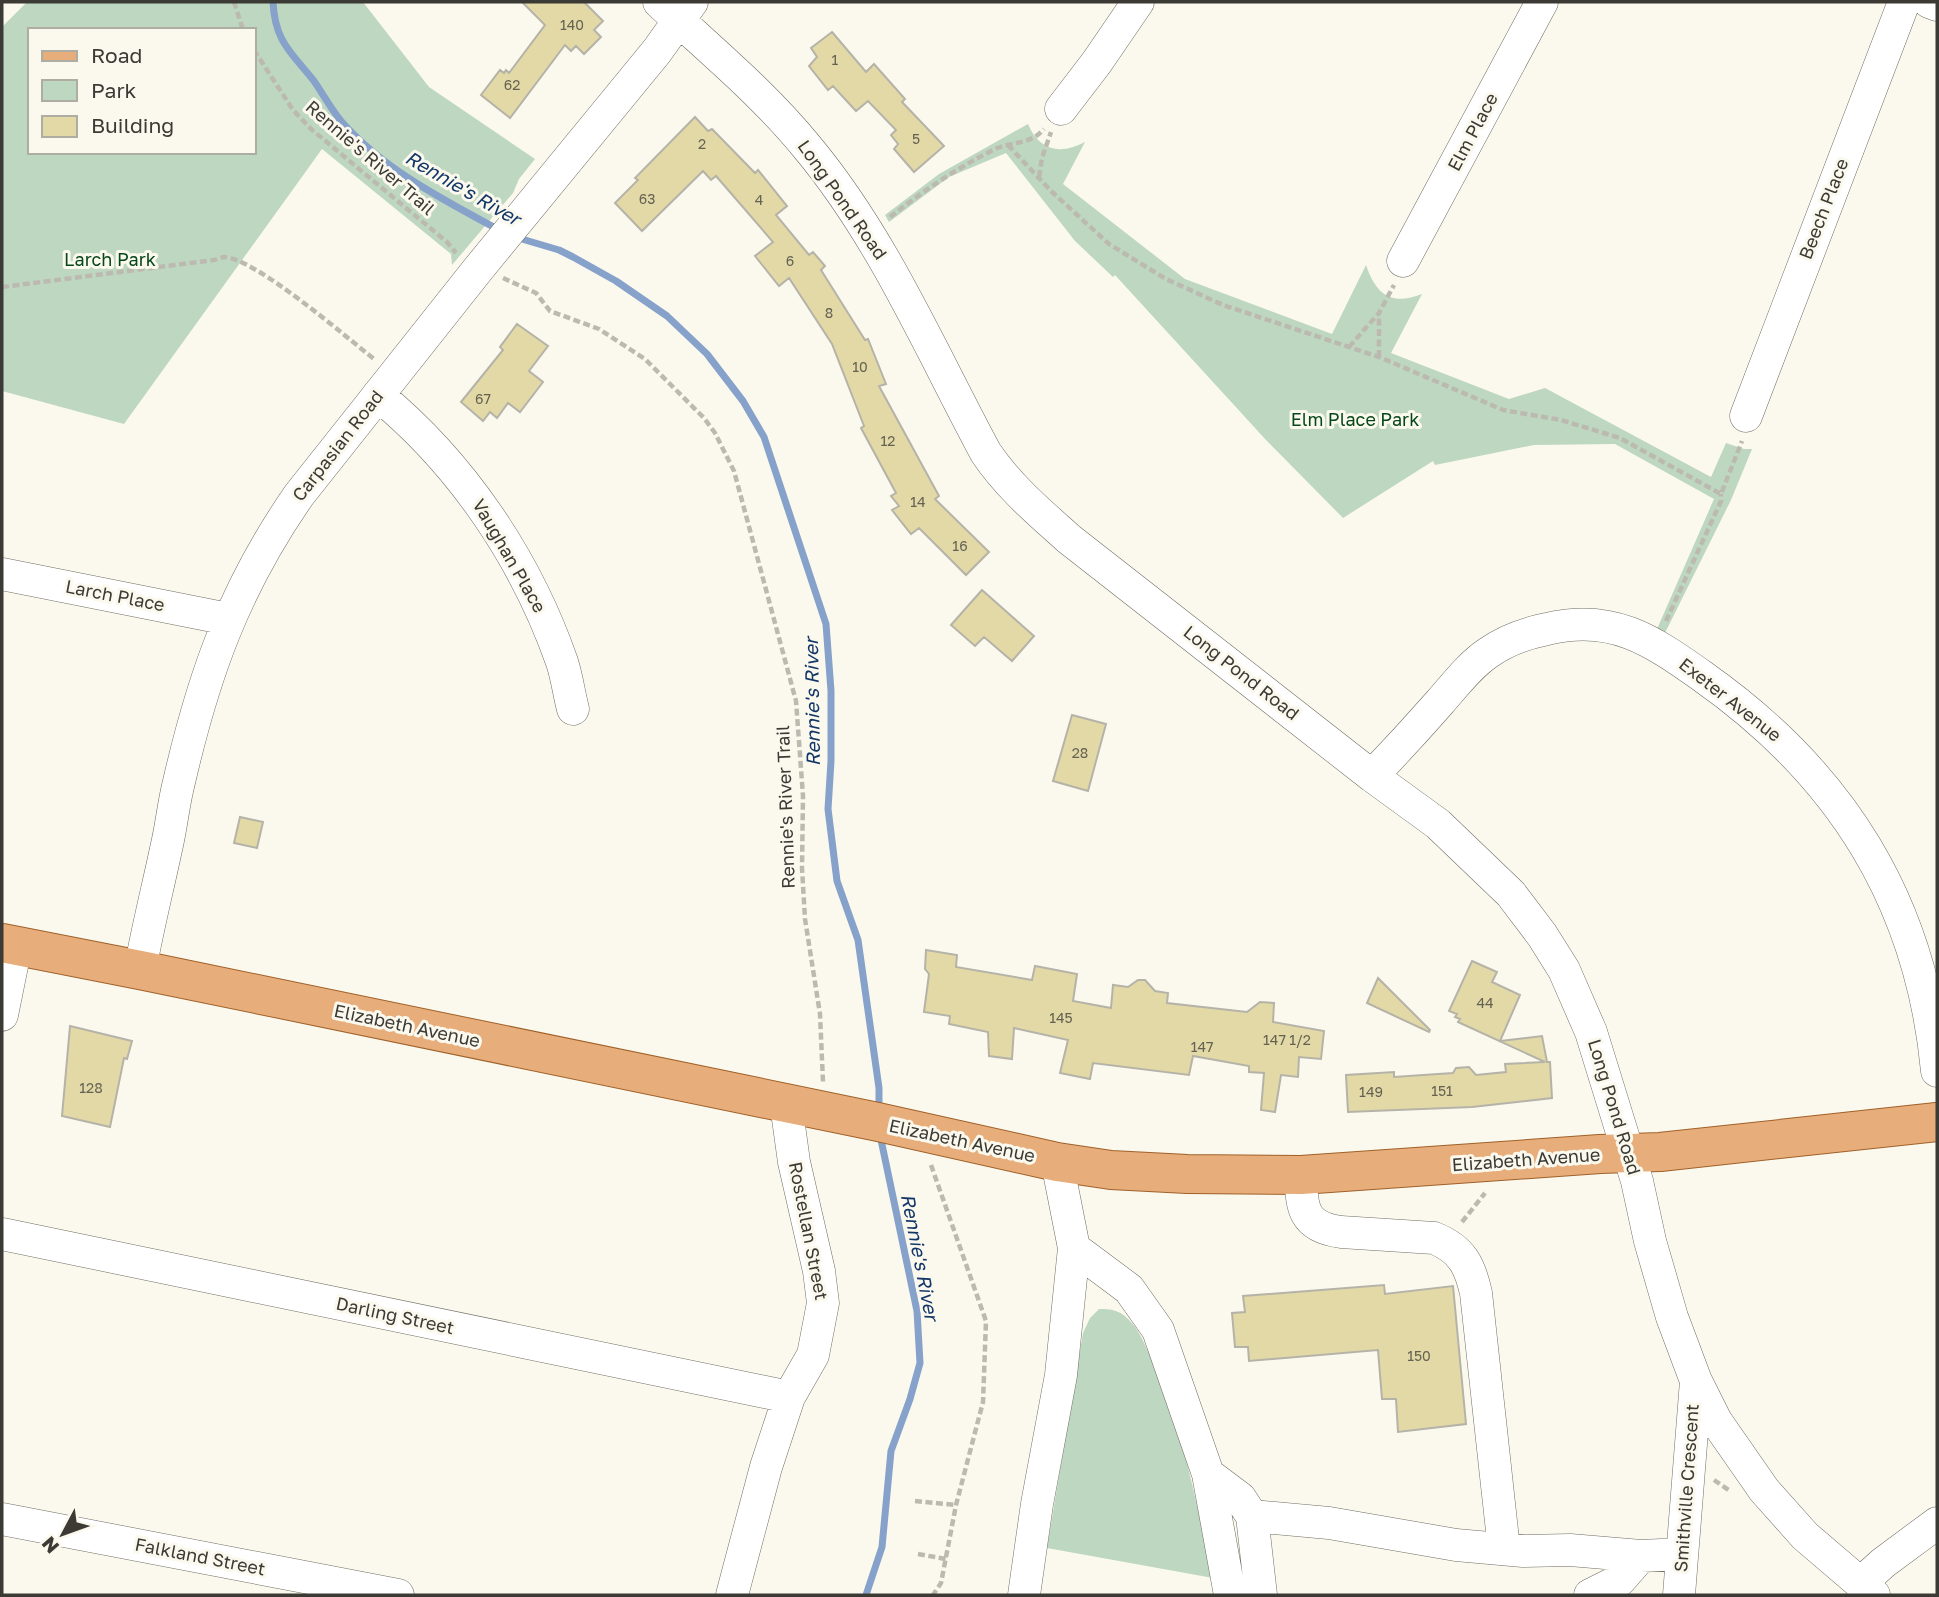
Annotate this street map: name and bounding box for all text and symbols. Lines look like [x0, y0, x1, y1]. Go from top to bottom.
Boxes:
house number: 140 [560, 16, 584, 33]
legend [28, 28, 256, 154]
text: Road [91, 42, 142, 68]
house number: 1 [832, 51, 839, 68]
house number: 62 [504, 76, 520, 93]
text: Park [91, 77, 137, 103]
street label: Elm Place [1442, 89, 1502, 174]
street label: Rennie's River Trail [302, 95, 440, 219]
text: Building [91, 112, 174, 138]
house number: 5 [912, 130, 920, 147]
house number: 2 [698, 135, 706, 152]
street label: Long Pond Road [793, 136, 892, 263]
water label: Rennie's River [402, 145, 527, 231]
street label: Beech Place [1794, 155, 1852, 262]
house number: 63 [639, 190, 655, 207]
house number: 4 [755, 191, 763, 208]
park label: Larch Park [64, 248, 156, 270]
house number: 6 [786, 252, 794, 269]
house number: 8 [825, 304, 833, 321]
house number: 10 [852, 358, 868, 375]
street label: Carpasian Road [287, 385, 387, 505]
house number: 67 [475, 390, 491, 407]
park label: Elm Place Park [1291, 408, 1419, 430]
house number: 12 [881, 432, 895, 449]
house number: 14 [910, 493, 926, 510]
street label: Vaughan Place [468, 495, 551, 616]
house number: 16 [952, 537, 968, 554]
street label: Larch Place [64, 575, 167, 615]
street label: Long Pond Road [1179, 620, 1304, 724]
water label: Rennie's River [799, 635, 824, 767]
street label: Exeter Avenue [1675, 652, 1786, 746]
street label: Rennie's River Trail [771, 725, 799, 889]
house number: 28 [1072, 744, 1088, 761]
house number: 44 [1476, 994, 1494, 1011]
street label: Elizabeth Avenue [332, 999, 482, 1051]
house number: 145 [1049, 1009, 1073, 1026]
house number: 147 1/2 [1263, 1031, 1311, 1048]
street label: Long Pond Road [1584, 1036, 1646, 1177]
house number: 147 [1191, 1038, 1213, 1055]
house number: 128 [79, 1079, 103, 1096]
house number: 151 [1431, 1082, 1453, 1099]
house number: 149 [1359, 1083, 1383, 1100]
street label: Elizabeth Avenue [887, 1114, 1037, 1166]
street label: Elizabeth Avenue [1451, 1143, 1601, 1175]
street label: Rostellan Street [785, 1160, 833, 1302]
water label: Rennie's River [897, 1192, 945, 1325]
street label: Darling Street [334, 1292, 456, 1338]
house number: 150 [1407, 1347, 1431, 1364]
street label: Smithville Crescent [1669, 1403, 1703, 1573]
north arrow [28, 1499, 98, 1569]
text: N [36, 1532, 63, 1558]
street label: Falkland Street [133, 1533, 267, 1579]

